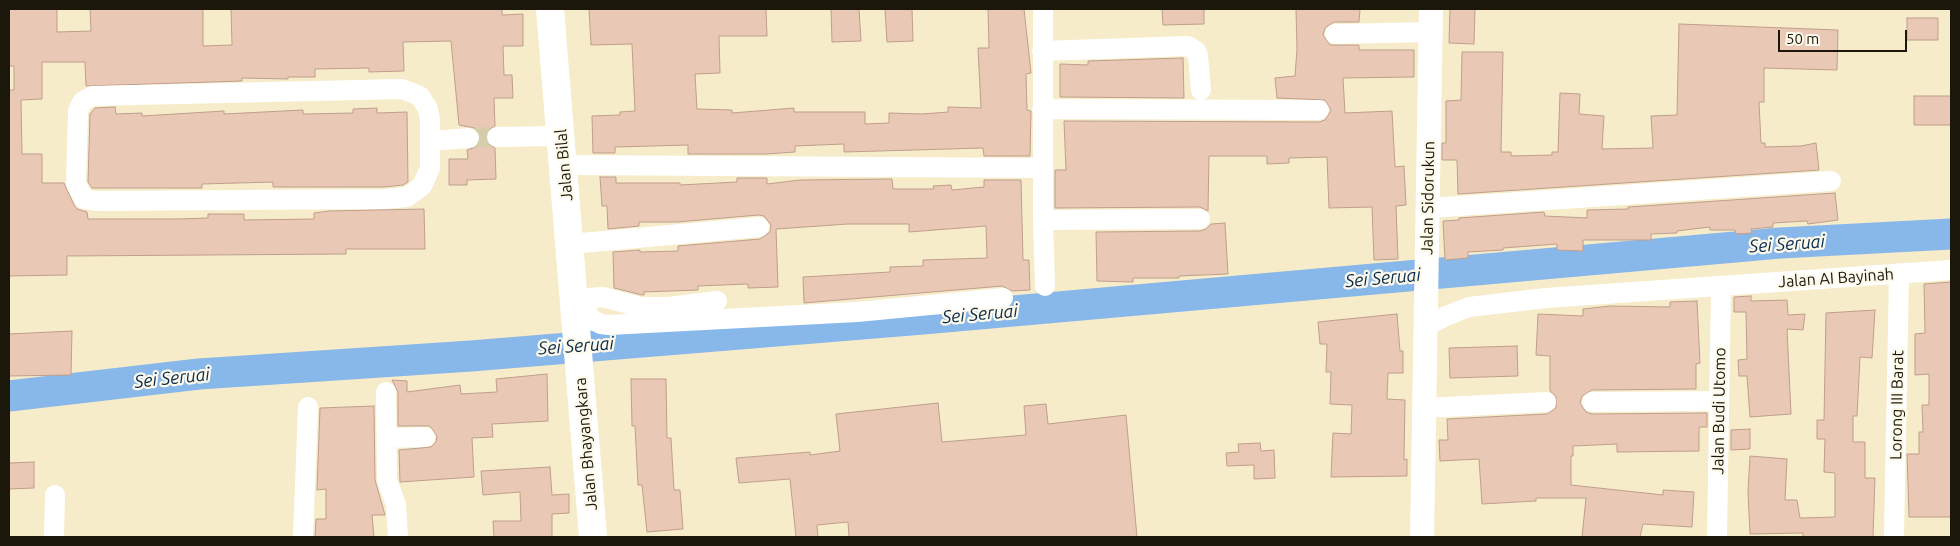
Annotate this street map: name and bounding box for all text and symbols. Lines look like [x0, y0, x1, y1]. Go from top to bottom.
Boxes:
scale bar [1780, 20, 1909, 52]
text: 50 m [1786, 30, 1819, 47]
street label: Jalan Bilal [551, 128, 577, 202]
street label: Jalan Sidorukun [1417, 141, 1439, 255]
water label: Sei Seruai [1748, 231, 1826, 257]
water label: Sei Seruai [1344, 264, 1422, 292]
street label: Jalan AI Bayinah [1777, 264, 1895, 292]
water label: Sei Seruai [941, 300, 1019, 328]
water label: Sei Seruai [537, 333, 615, 359]
street label: Jalan Budi Utomo [1708, 347, 1730, 475]
street label: Lorong III Barat [1886, 350, 1908, 460]
water label: Sei Seruai [133, 363, 211, 393]
street label: Jalan Bhayangkara [571, 377, 601, 511]

